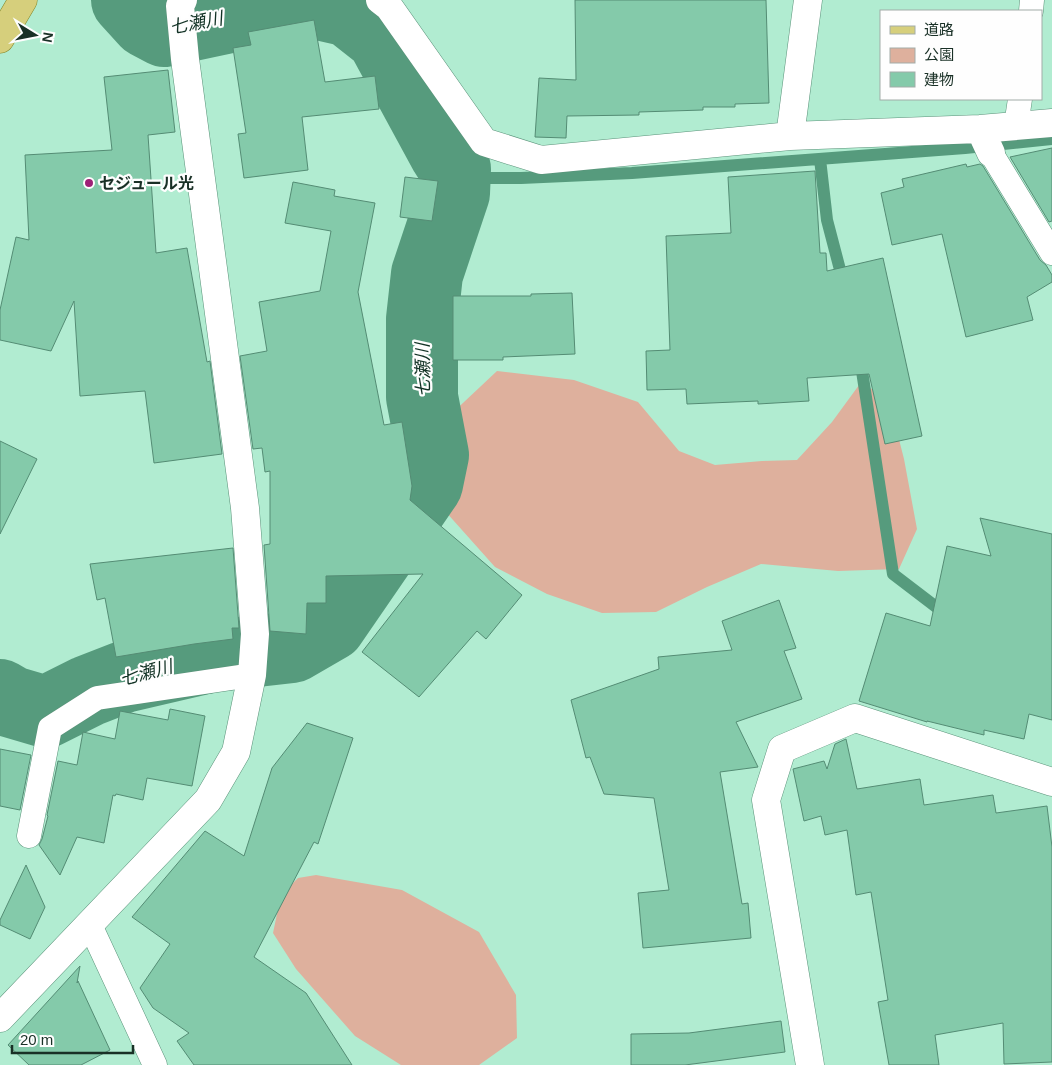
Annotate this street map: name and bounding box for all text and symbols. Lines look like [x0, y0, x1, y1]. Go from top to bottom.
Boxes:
water label: 七瀬川 [168, 8, 226, 38]
north arrow [10, 10, 60, 60]
legend [880, 10, 1042, 100]
text: 道路 [924, 21, 954, 38]
text: N [39, 31, 57, 44]
text: 公園 [924, 46, 954, 63]
text: 建物 [924, 71, 954, 88]
place label: セジュール光 [99, 175, 194, 192]
marker: セジュール光 [83, 177, 95, 189]
water label: 七瀬川 [412, 341, 433, 397]
water label: 七瀬川 [117, 656, 177, 690]
scale bar [12, 1022, 134, 1054]
text: 20 m [20, 1031, 53, 1048]

